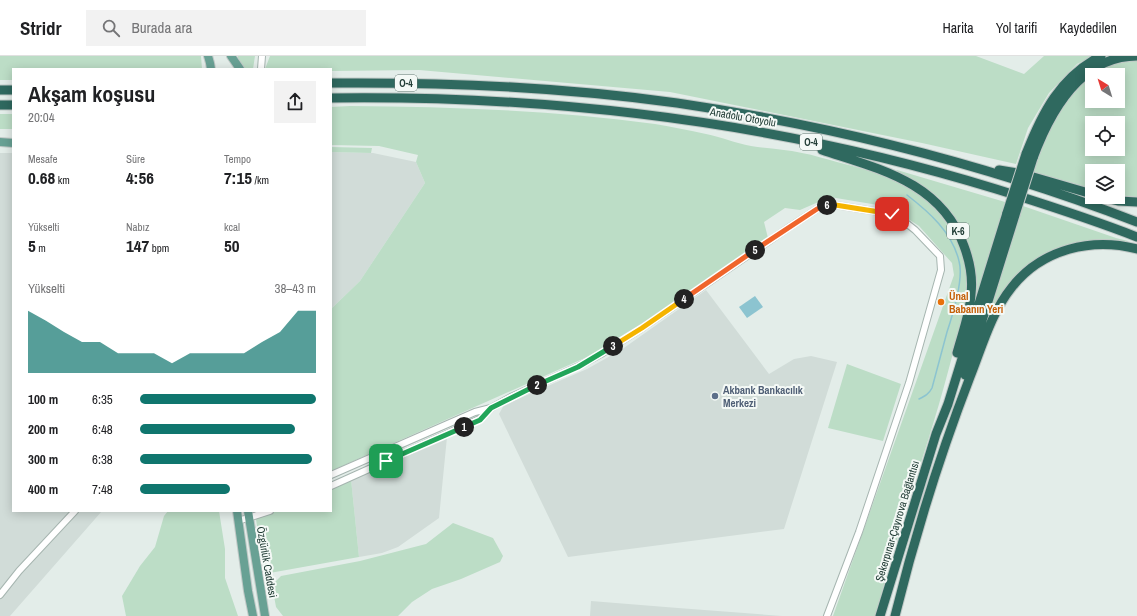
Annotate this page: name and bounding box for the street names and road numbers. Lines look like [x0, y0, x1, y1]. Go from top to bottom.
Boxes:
road number: O-4 [395, 75, 417, 91]
street label: Anadolu Otoyolu [708, 104, 777, 130]
road number: O-4 [800, 134, 822, 150]
road number: K-6 [947, 223, 969, 239]
street label: Şekerpınar-Çayırova Bağlantısı [872, 459, 922, 583]
street label: Özgürlük Caddesi [254, 525, 280, 599]

